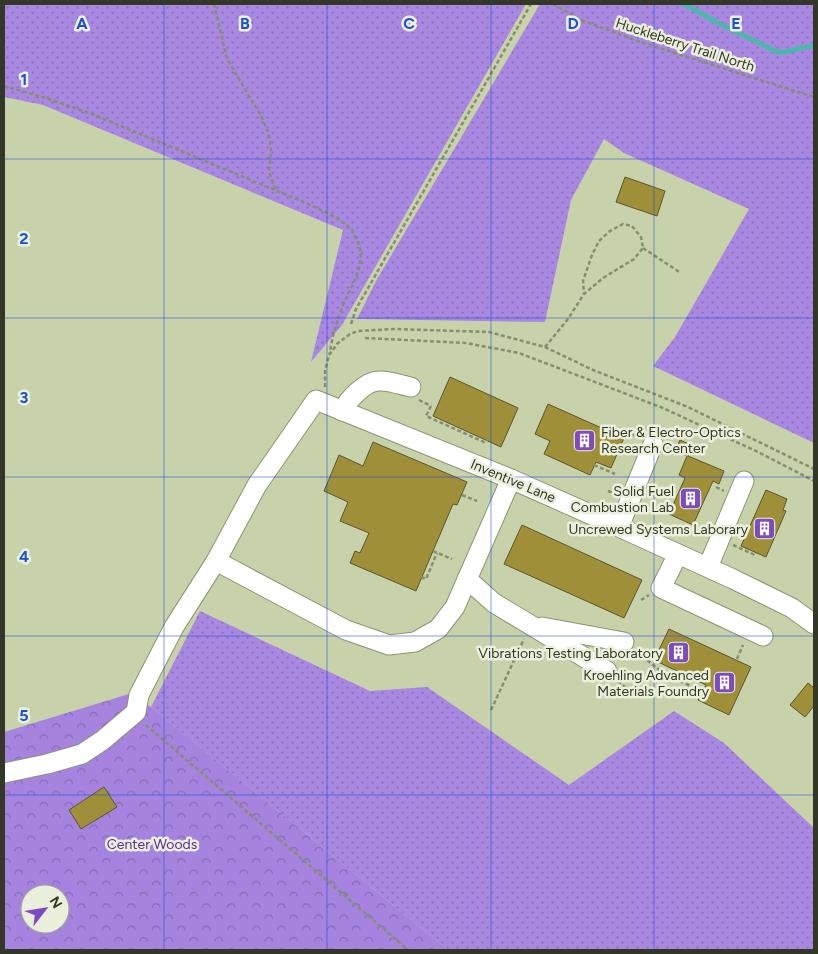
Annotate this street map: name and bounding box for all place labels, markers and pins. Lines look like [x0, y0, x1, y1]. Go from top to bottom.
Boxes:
place label: Fiber & Electro-Optics Research Center [601, 424, 741, 457]
building icon: Fiber & Electro-Optics Research Center [573, 428, 597, 452]
place label: Solid Fuel Combustion Lab [571, 483, 674, 516]
building icon: Solid Fuel Combustion Lab [678, 487, 702, 511]
building icon: Uncrewed Systems Laborary [752, 517, 776, 541]
place label: Uncrewed Systems Laborary [568, 521, 749, 538]
building icon: Vibrations Testing Laboratory [667, 641, 691, 665]
place label: Vibrations Testing Laboratory [478, 645, 664, 662]
place label: Kroehling Advanced Materials Foundry [583, 667, 710, 700]
building icon: Kroehling Advanced Materials Foundry [713, 671, 737, 695]

